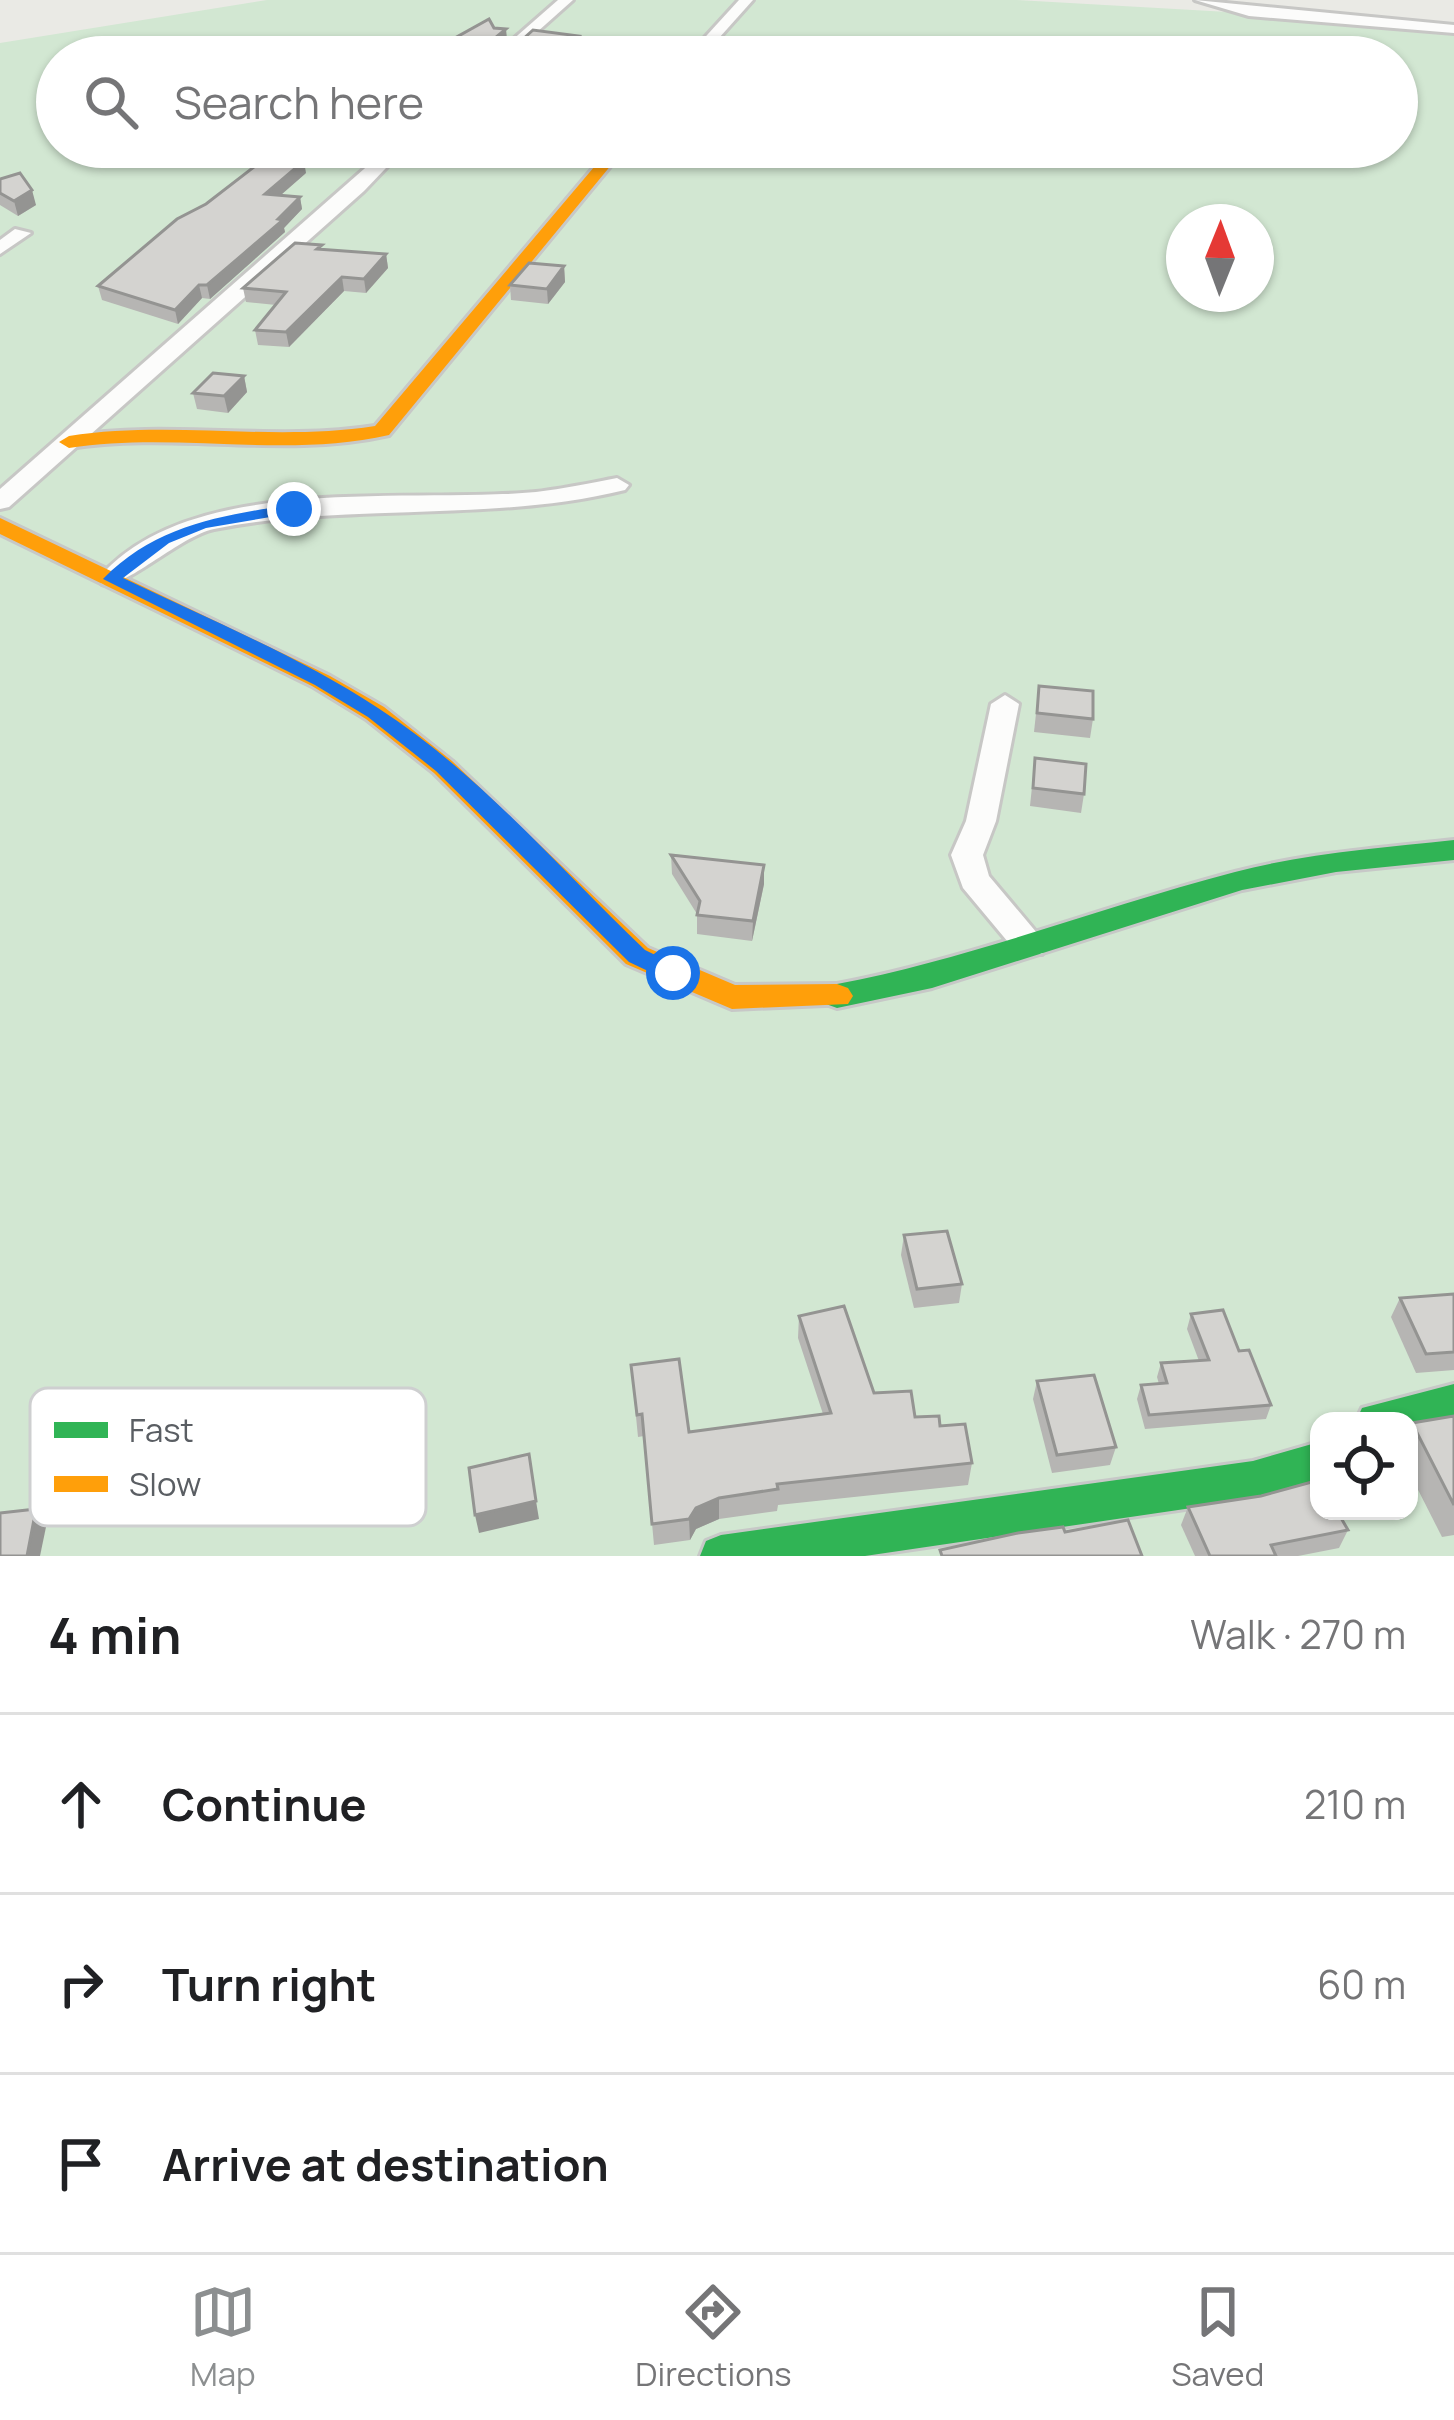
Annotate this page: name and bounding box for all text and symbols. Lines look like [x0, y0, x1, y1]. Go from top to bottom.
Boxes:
search box [36, 36, 1418, 168]
icon: search [78, 69, 144, 135]
text: Search here [174, 71, 424, 133]
north arrow [1166, 204, 1274, 312]
route end [267, 482, 321, 536]
route start [646, 946, 700, 1000]
legend [30, 1388, 426, 1526]
text: Fast [129, 1407, 194, 1452]
map controls [1310, 1412, 1418, 1520]
button: locate [1310, 1412, 1418, 1520]
text: Slow [129, 1461, 201, 1506]
text: 4 min [48, 1600, 181, 1669]
text: Walk · 270 m [1190, 1607, 1406, 1661]
icon: ahead [48, 1771, 114, 1837]
text: Continue [162, 1773, 367, 1835]
text: 210 m [1304, 1777, 1406, 1831]
icon: right [48, 1951, 114, 2017]
text: Turn right [162, 1953, 376, 2015]
text: 60 m [1317, 1957, 1406, 2011]
icon: arrive [48, 2131, 114, 2197]
text: Arrive at destination [162, 2133, 609, 2195]
tab: Map [190, 2279, 256, 2396]
tab: Directions [635, 2279, 792, 2396]
tab: Saved [1171, 2279, 1264, 2396]

